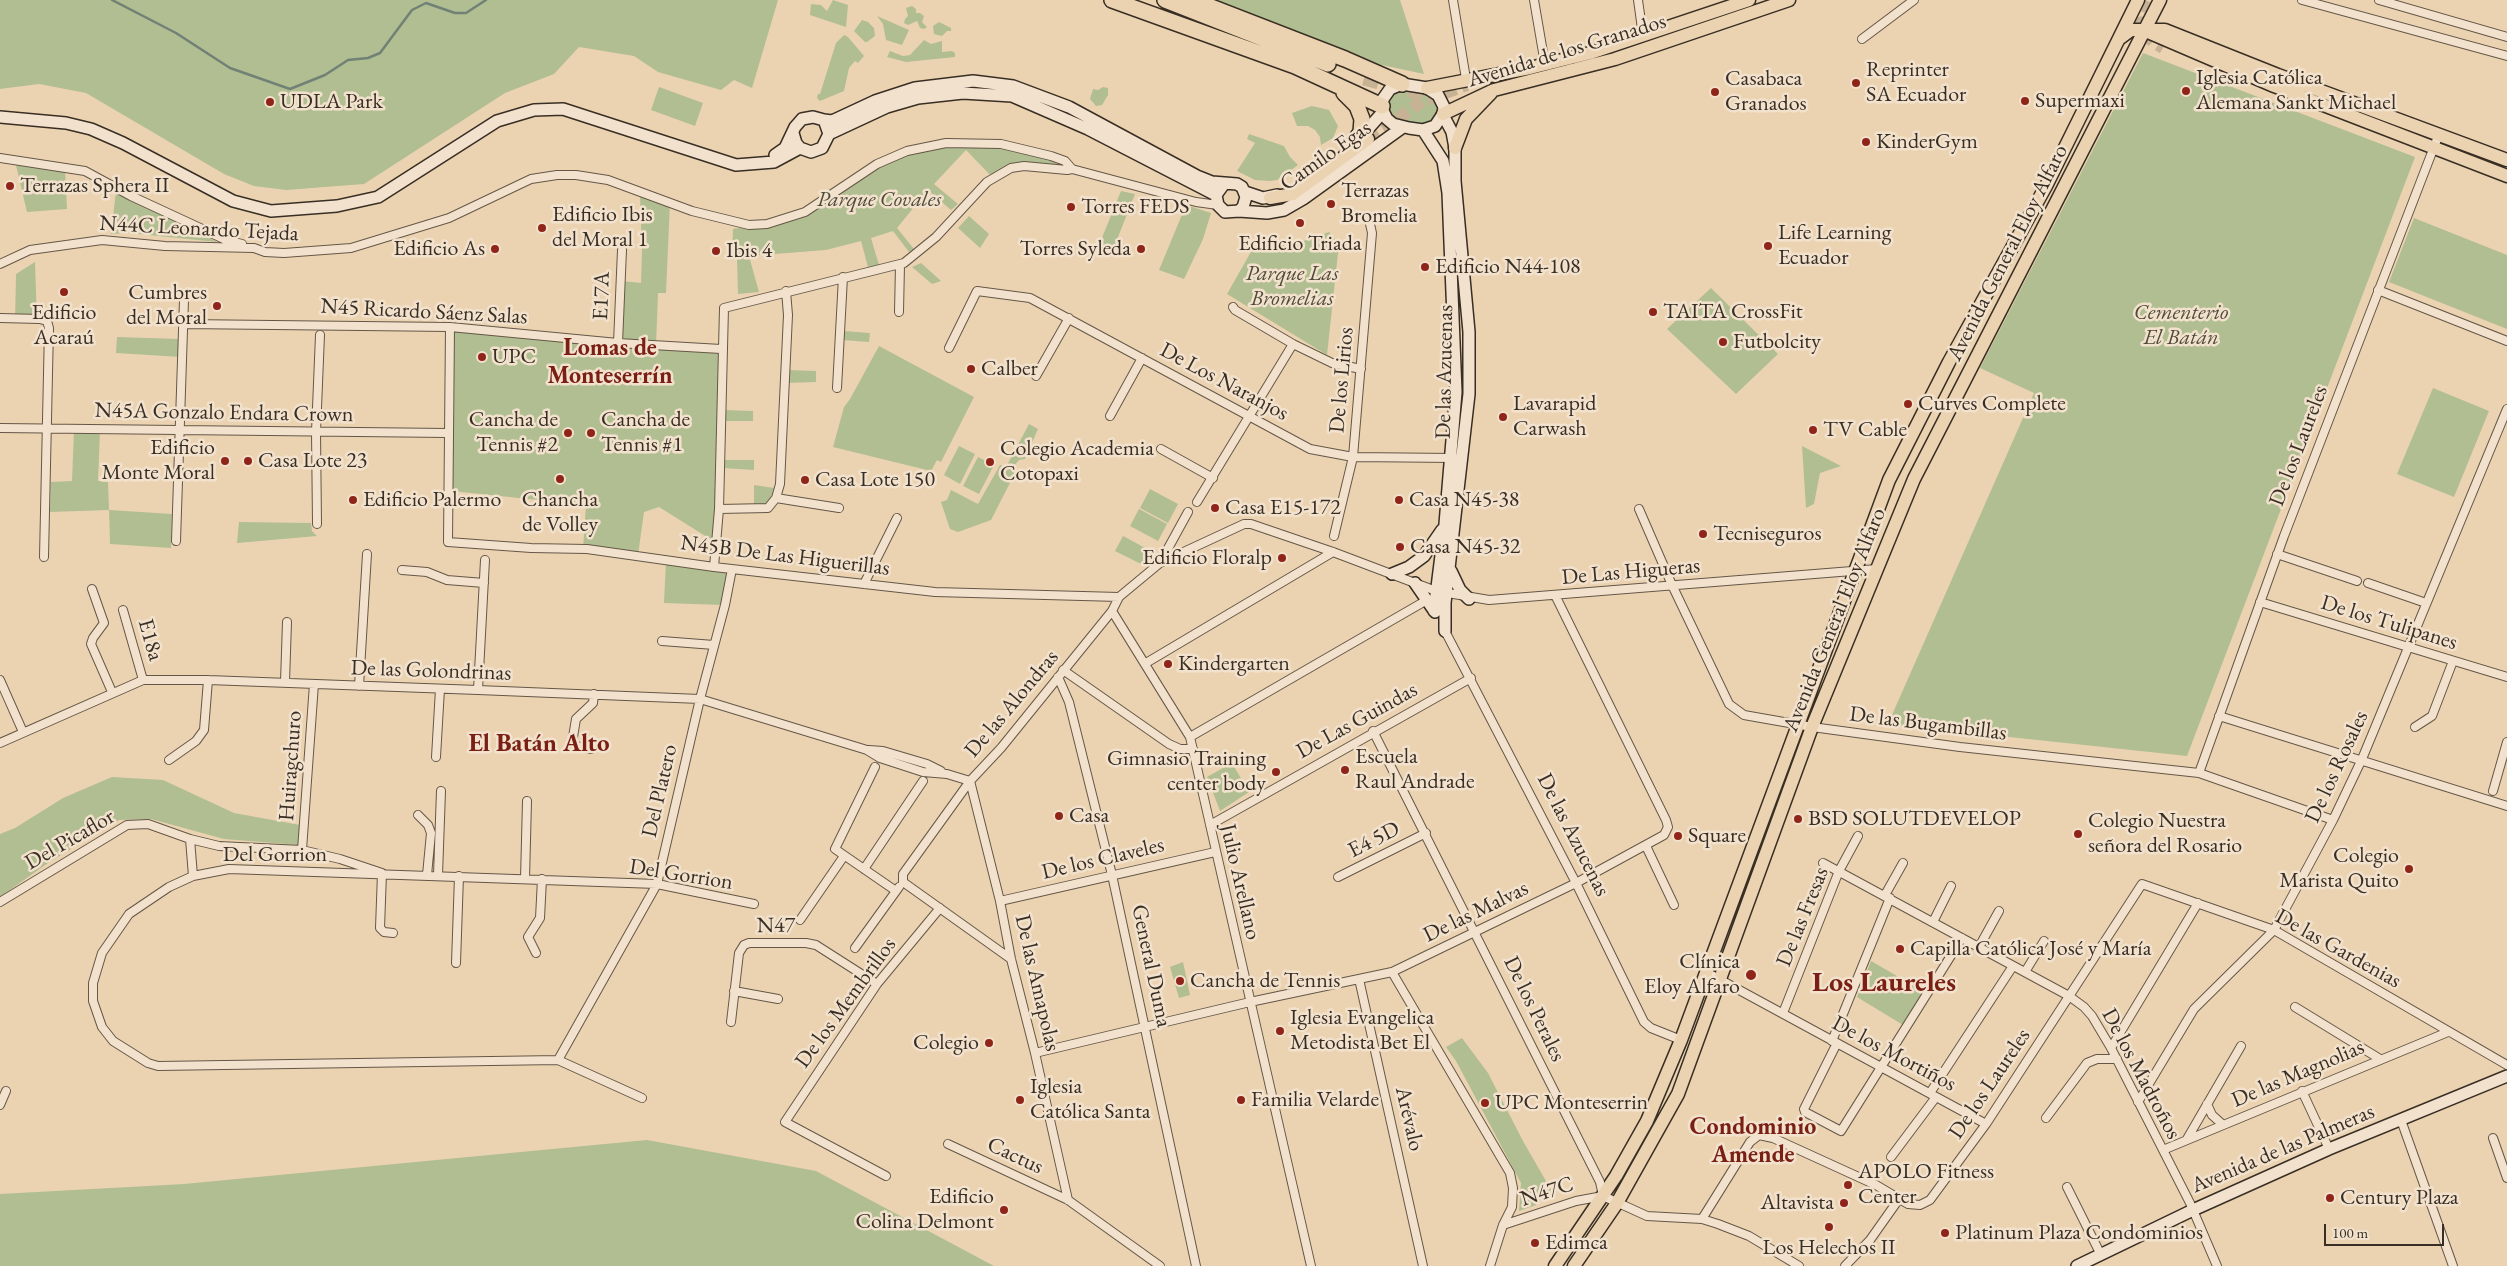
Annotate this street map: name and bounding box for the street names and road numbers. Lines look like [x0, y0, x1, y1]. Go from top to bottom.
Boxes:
street label: Avenida de los Granados [1465, 8, 1669, 94]
street label: Camilo Egas [1275, 115, 1377, 197]
street label: Avenida General Eloy Alfaro [1942, 140, 2074, 366]
street label: N44C Leonardo Tejada [99, 211, 299, 247]
street label: E17A [588, 271, 616, 321]
street label: N45 Ricardo Sáenz Salas [320, 293, 528, 331]
street label: De las Azucenas [1431, 305, 1459, 439]
street label: De los Lirios [1324, 326, 1360, 434]
street label: De Los Naranjos [1155, 337, 1293, 427]
street label: De los Laureles [2264, 382, 2334, 510]
street label: N45A Gonzalo Endara Crown [94, 398, 354, 428]
street label: Avenida General Eloy Alfaro [1778, 504, 1892, 736]
street label: N45B De Las Higuerillas [679, 530, 891, 582]
street label: De Las Higueras [1561, 553, 1701, 591]
street label: De los Tulipanes [2318, 590, 2460, 656]
street label: E18a [131, 616, 169, 664]
street label: De las Alondras [959, 645, 1065, 763]
street label: De las Golondrinas [350, 655, 512, 687]
street label: De Las Guindas [1292, 677, 1422, 765]
street label: De las Bugambillas [1848, 701, 2008, 747]
street label: De los Rosales [2300, 707, 2374, 827]
street label: Huiragchuro [274, 710, 308, 822]
street label: Del Platero [636, 742, 684, 840]
street label: De las Azucenas [1531, 769, 1615, 901]
street label: Del Picaflor [20, 804, 120, 876]
street label: E4 5D [1344, 816, 1404, 864]
street label: Julio Arellano [1214, 822, 1266, 942]
street label: De los Claveles [1039, 832, 1167, 886]
street label: Del Gorrion [223, 842, 327, 868]
street label: Del Gorrion [627, 854, 735, 896]
street label: De las Fresas [1771, 863, 1835, 971]
street label: De las Malvas [1419, 875, 1533, 949]
street label: General Duma [1125, 902, 1177, 1030]
street label: De las Gardenias [2270, 904, 2406, 994]
street label: N47 [757, 912, 795, 940]
street label: De las Amapolas [1008, 912, 1066, 1054]
street label: De los Membrillos [790, 933, 902, 1073]
street label: De los Perales [1497, 952, 1571, 1066]
street label: De los Madroños [2095, 1004, 2187, 1144]
street label: De los Mortiños [1827, 1010, 1961, 1098]
street label: De los Laureles [1943, 1024, 2037, 1144]
street label: De las Magnolias [2228, 1034, 2368, 1114]
street label: Arévalo [1389, 1084, 1429, 1154]
street label: Avenida de las Palmeras [2187, 1098, 2379, 1200]
street label: Cactus [983, 1132, 1047, 1180]
street label: N47C [1517, 1171, 1577, 1213]

